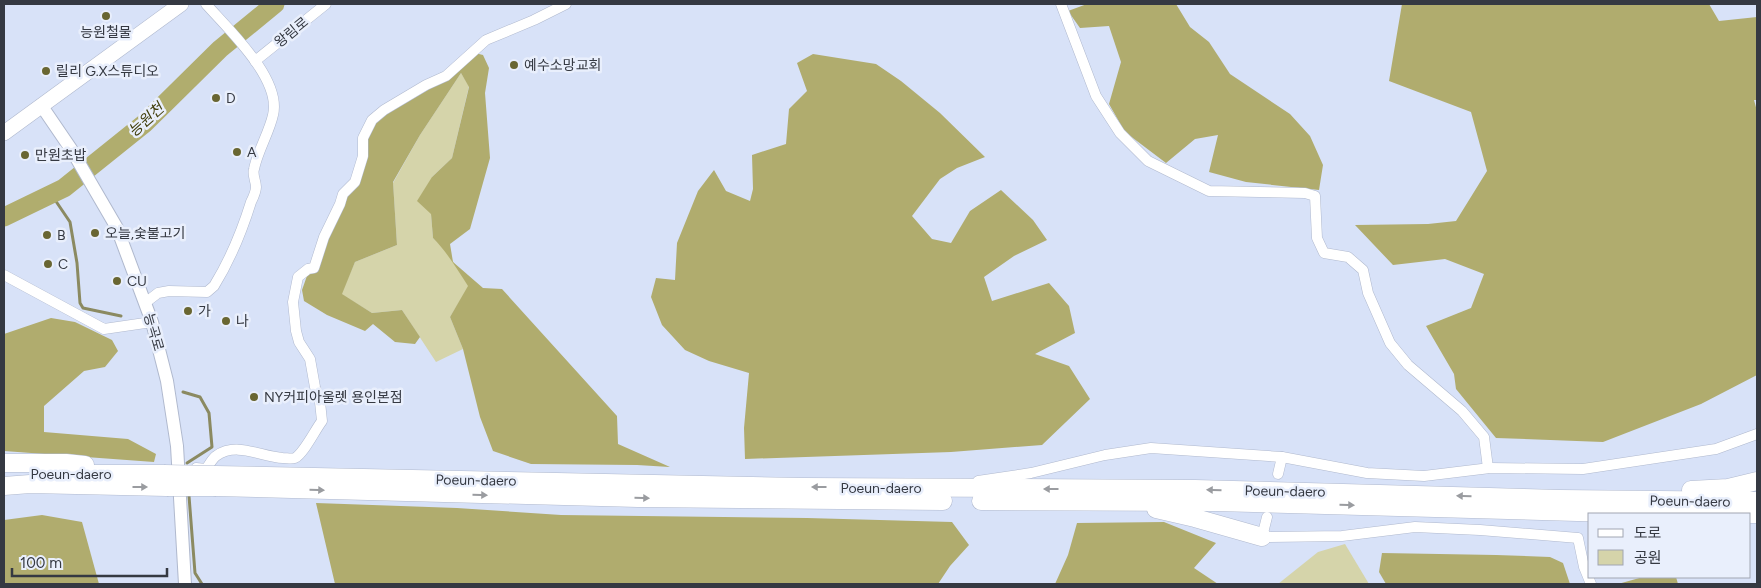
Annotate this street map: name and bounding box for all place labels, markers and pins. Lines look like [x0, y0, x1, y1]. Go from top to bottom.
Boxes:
marker: 능원철물 [100, 10, 112, 22]
place label: 능원철물 [80, 24, 132, 41]
place label: 예수소망교회 [524, 57, 601, 74]
marker: 예수소망교회 [508, 59, 520, 71]
place label: 릴리 G.X스튜디오 [56, 63, 159, 80]
marker: 릴리 G.X스튜디오 [40, 65, 52, 77]
place label: D [226, 90, 236, 107]
marker: D [210, 92, 222, 104]
place label: A [247, 144, 257, 161]
marker: A [231, 146, 243, 158]
place label: 만원초밥 [35, 147, 87, 164]
marker: 만원초밥 [19, 149, 31, 161]
place label: 오늘,숯불고기 [105, 225, 185, 242]
place label: B [57, 227, 66, 244]
marker: 오늘,숯불고기 [89, 227, 101, 239]
marker: B [41, 229, 53, 241]
place label: C [58, 256, 68, 273]
marker: C [42, 258, 54, 270]
place label: CU [127, 273, 147, 290]
marker: CU [111, 275, 123, 287]
place label: 가 [198, 303, 211, 320]
marker: 가 [182, 305, 194, 317]
place label: 나 [236, 313, 249, 330]
marker: 나 [220, 315, 232, 327]
place label: NY커피아울렛 용인본점 [264, 389, 403, 406]
marker: NY커피아울렛 용인본점 [248, 391, 260, 403]

